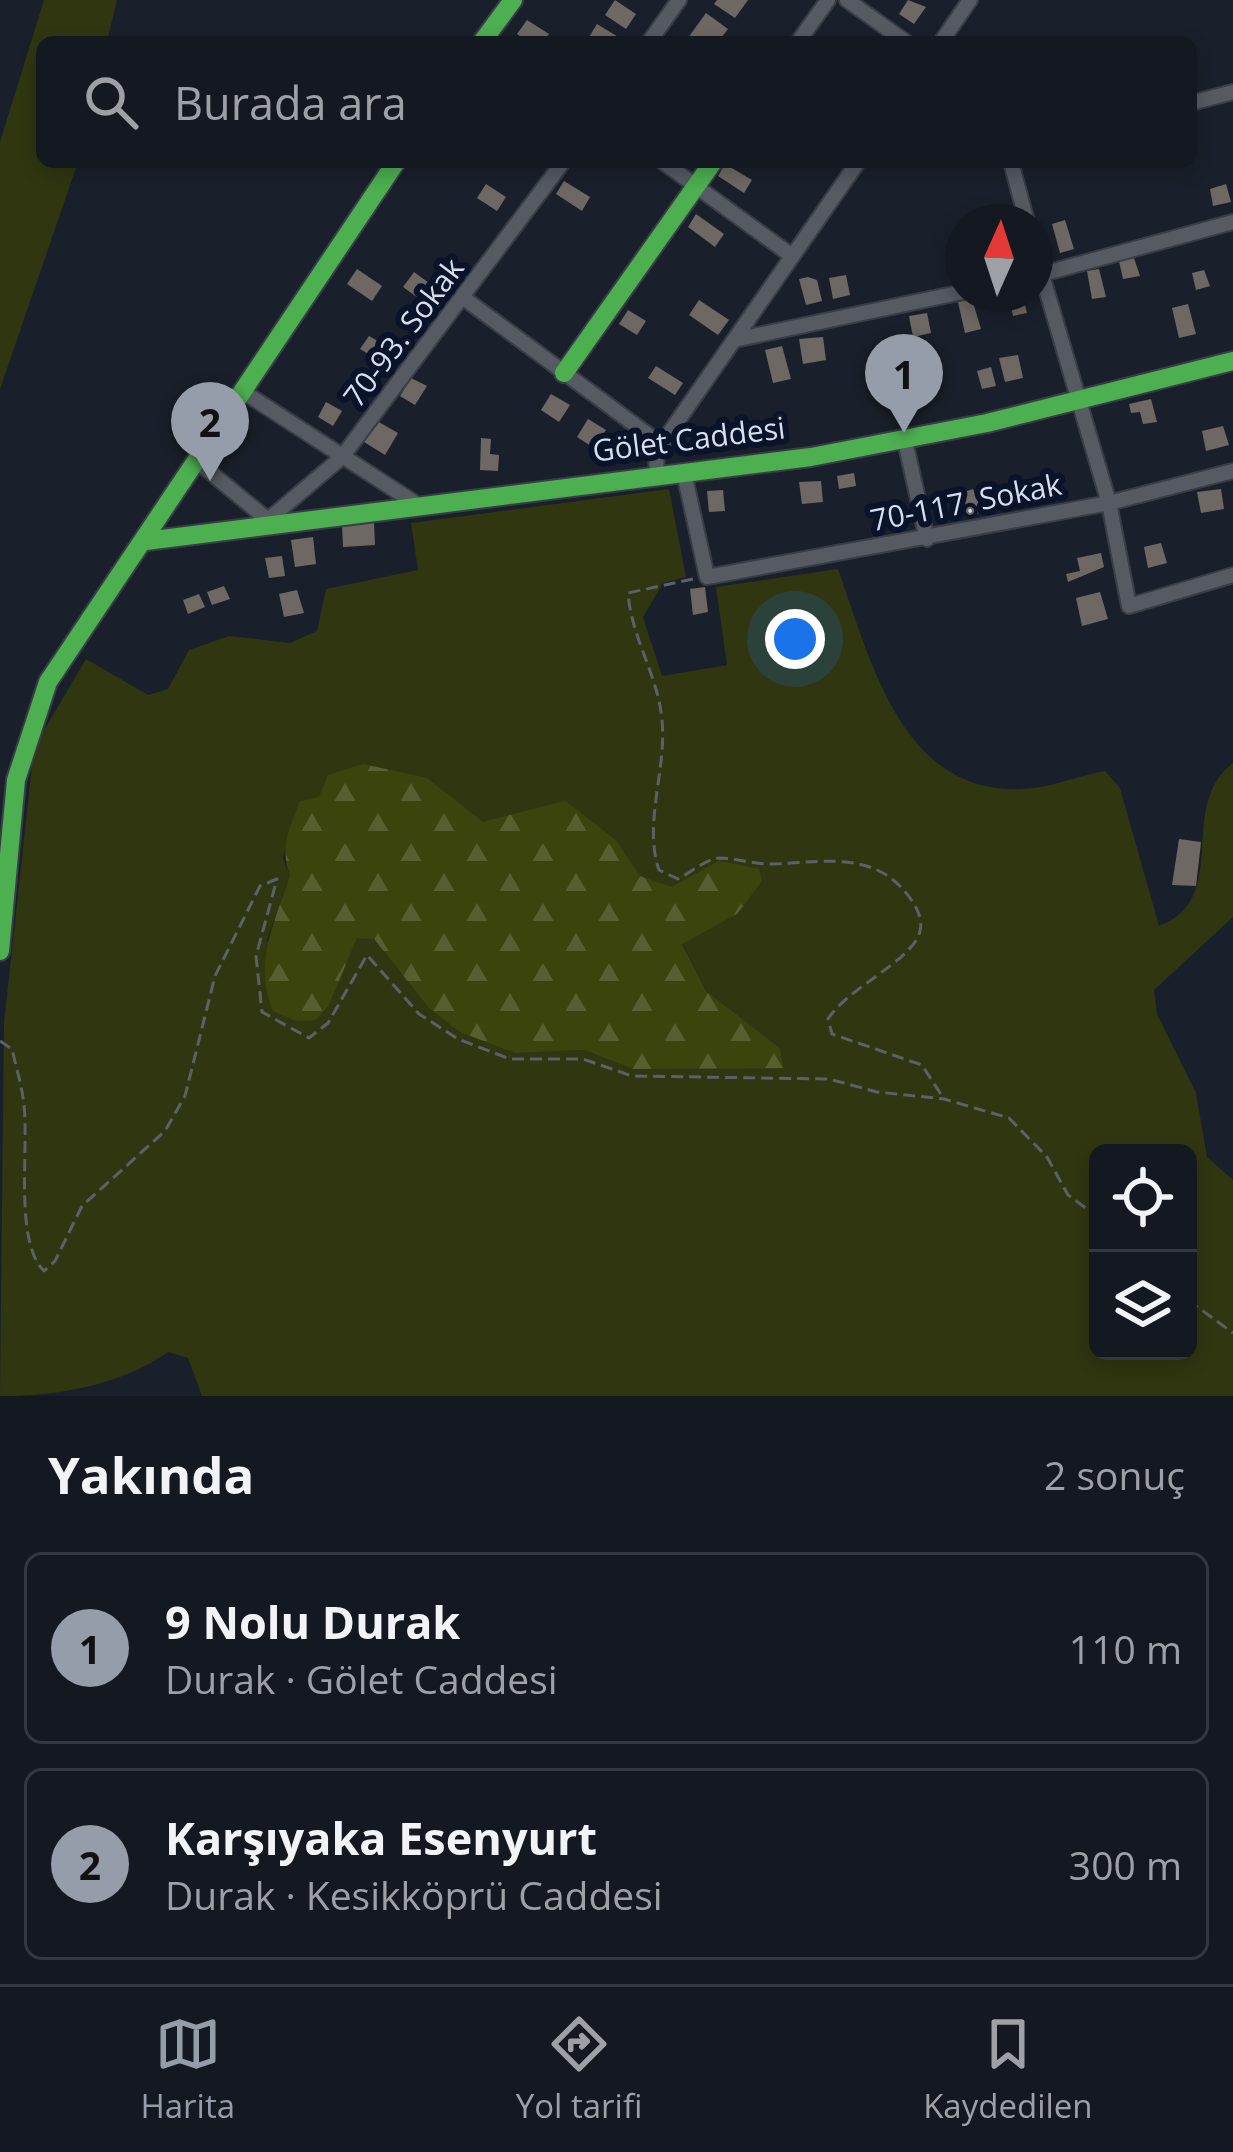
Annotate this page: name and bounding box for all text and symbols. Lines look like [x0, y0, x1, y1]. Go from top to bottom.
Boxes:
search box [36, 36, 1197, 168]
icon: search [78, 69, 144, 135]
text: Burada ara [174, 72, 407, 133]
north arrow [945, 204, 1053, 312]
street label: 70-93. Sokak [333, 249, 472, 415]
pin: 1 [865, 334, 943, 433]
pin: 2 [171, 382, 249, 481]
street label: Gölet Caddesi [590, 406, 787, 471]
street label: 70-117. Sokak [867, 463, 1065, 540]
your location [765, 609, 825, 669]
map controls [1089, 1144, 1197, 1360]
button: locate [1089, 1144, 1197, 1252]
button: layers [1089, 1252, 1197, 1360]
text: Yakında [48, 1439, 254, 1509]
text: 2 sonuç [1044, 1448, 1185, 1501]
text: 9 Nolu Durak [165, 1591, 460, 1652]
text: 1 [79, 1622, 101, 1675]
text: 110 m [1069, 1622, 1182, 1675]
text: Durak · Gölet Caddesi [165, 1652, 558, 1705]
text: Karşıyaka Esenyurt [165, 1807, 597, 1868]
text: 2 [79, 1838, 101, 1891]
text: 300 m [1069, 1838, 1182, 1891]
text: Durak · Kesikköprü Caddesi [165, 1868, 663, 1921]
tab: Harita [140, 2011, 235, 2128]
tab: Yol tarifi [516, 2011, 642, 2128]
tab: Kaydedilen [923, 2011, 1093, 2128]

